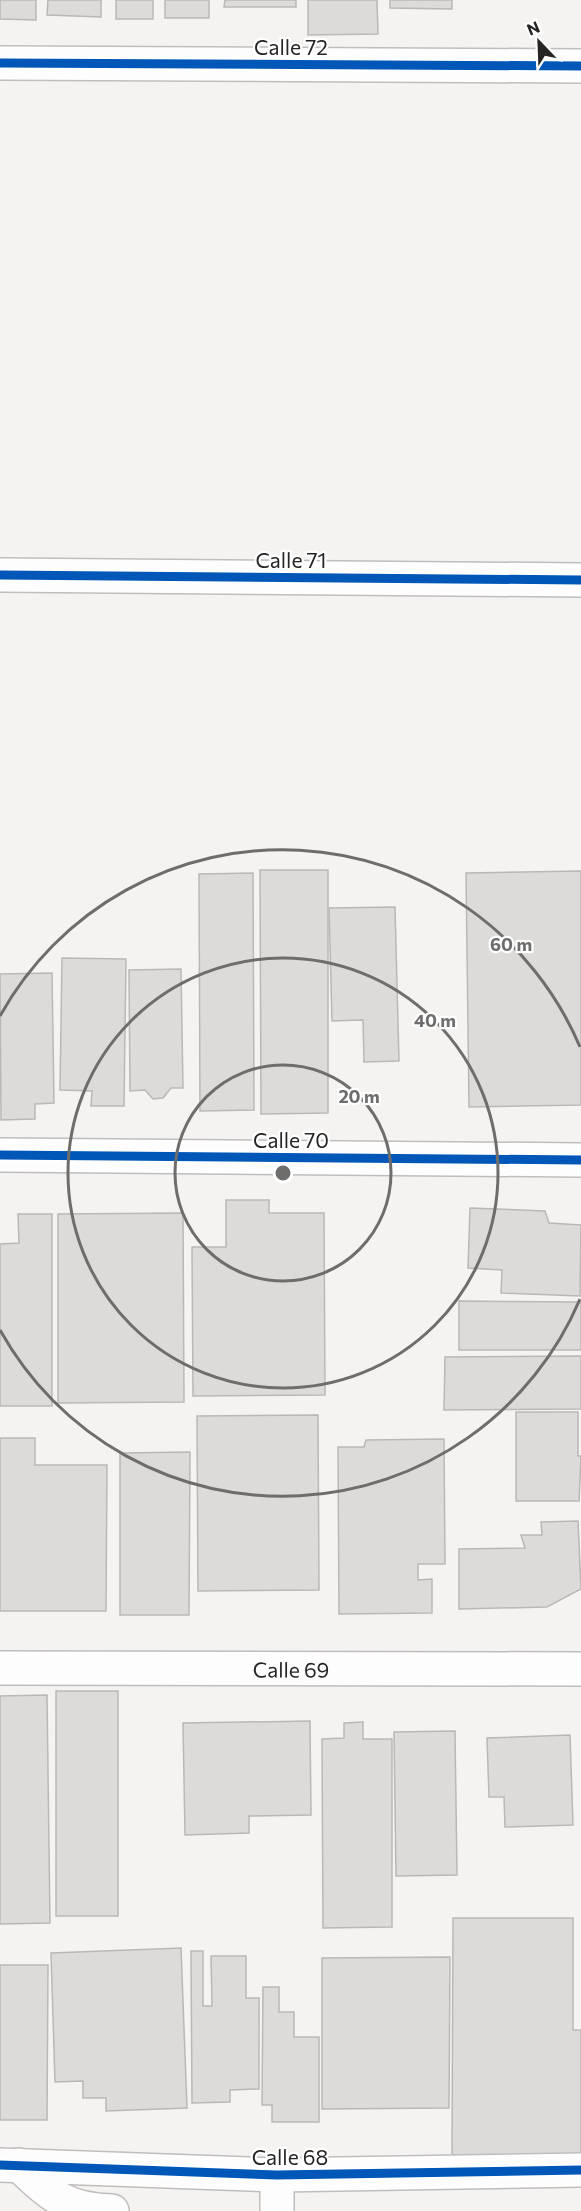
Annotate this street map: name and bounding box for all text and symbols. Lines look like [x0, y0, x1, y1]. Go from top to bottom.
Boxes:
north arrow [509, 12, 569, 72]
text: N [524, 17, 542, 39]
street label: Calle 72 [254, 34, 328, 59]
street label: Calle 71 [255, 547, 327, 572]
text: 60 m [490, 933, 532, 955]
text: 40 m [414, 1009, 456, 1031]
text: 20 m [338, 1085, 380, 1107]
street label: Calle 70 [253, 1127, 329, 1152]
centre of rings [273, 1163, 293, 1183]
street label: Calle 69 [253, 1656, 329, 1681]
street label: Calle 68 [252, 2144, 328, 2169]

